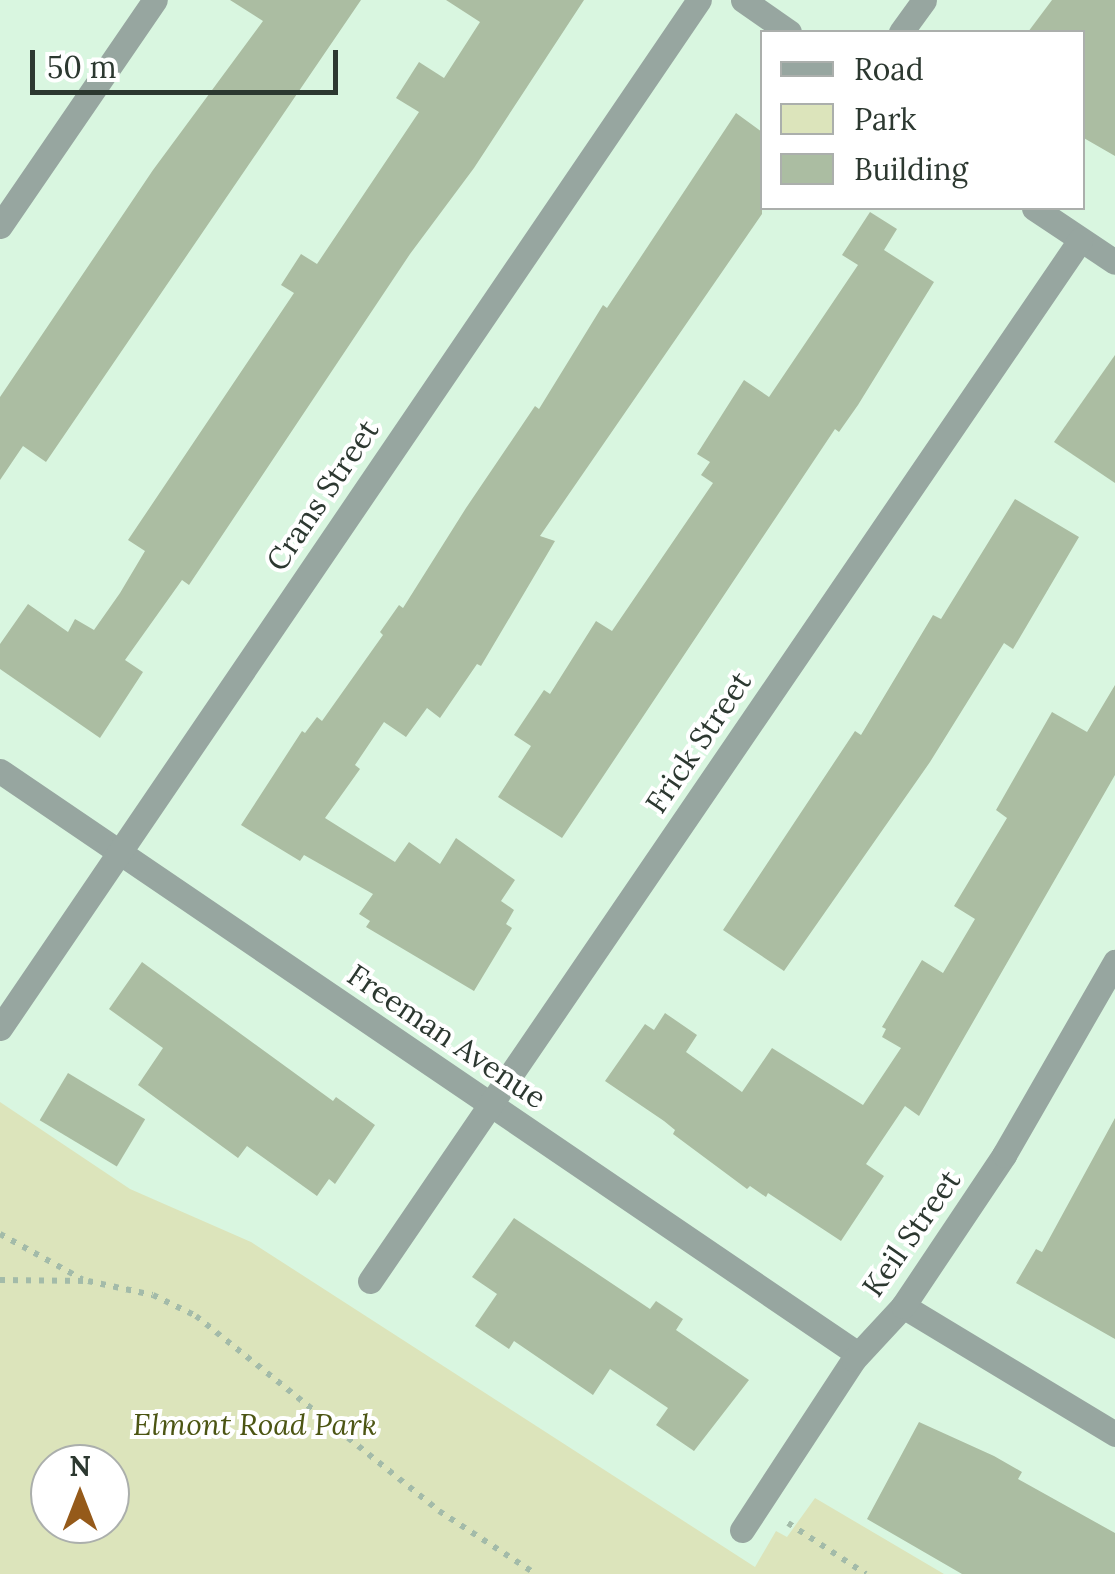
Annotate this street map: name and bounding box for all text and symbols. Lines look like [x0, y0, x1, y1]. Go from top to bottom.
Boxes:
scale bar [35, 30, 342, 92]
legend [760, 30, 1085, 210]
text: 50 m [47, 48, 117, 86]
text: Road [854, 50, 924, 88]
text: Park [854, 100, 916, 138]
text: Building [854, 150, 968, 188]
street label: Crans Street [258, 413, 386, 577]
street label: Frick Street [638, 665, 758, 819]
street label: Freeman Avenue [341, 956, 553, 1116]
street label: Keil Street [854, 1163, 968, 1303]
park label: Elmont Road Park [133, 1406, 377, 1442]
north arrow [30, 1444, 130, 1544]
text: N [69, 1448, 91, 1484]

